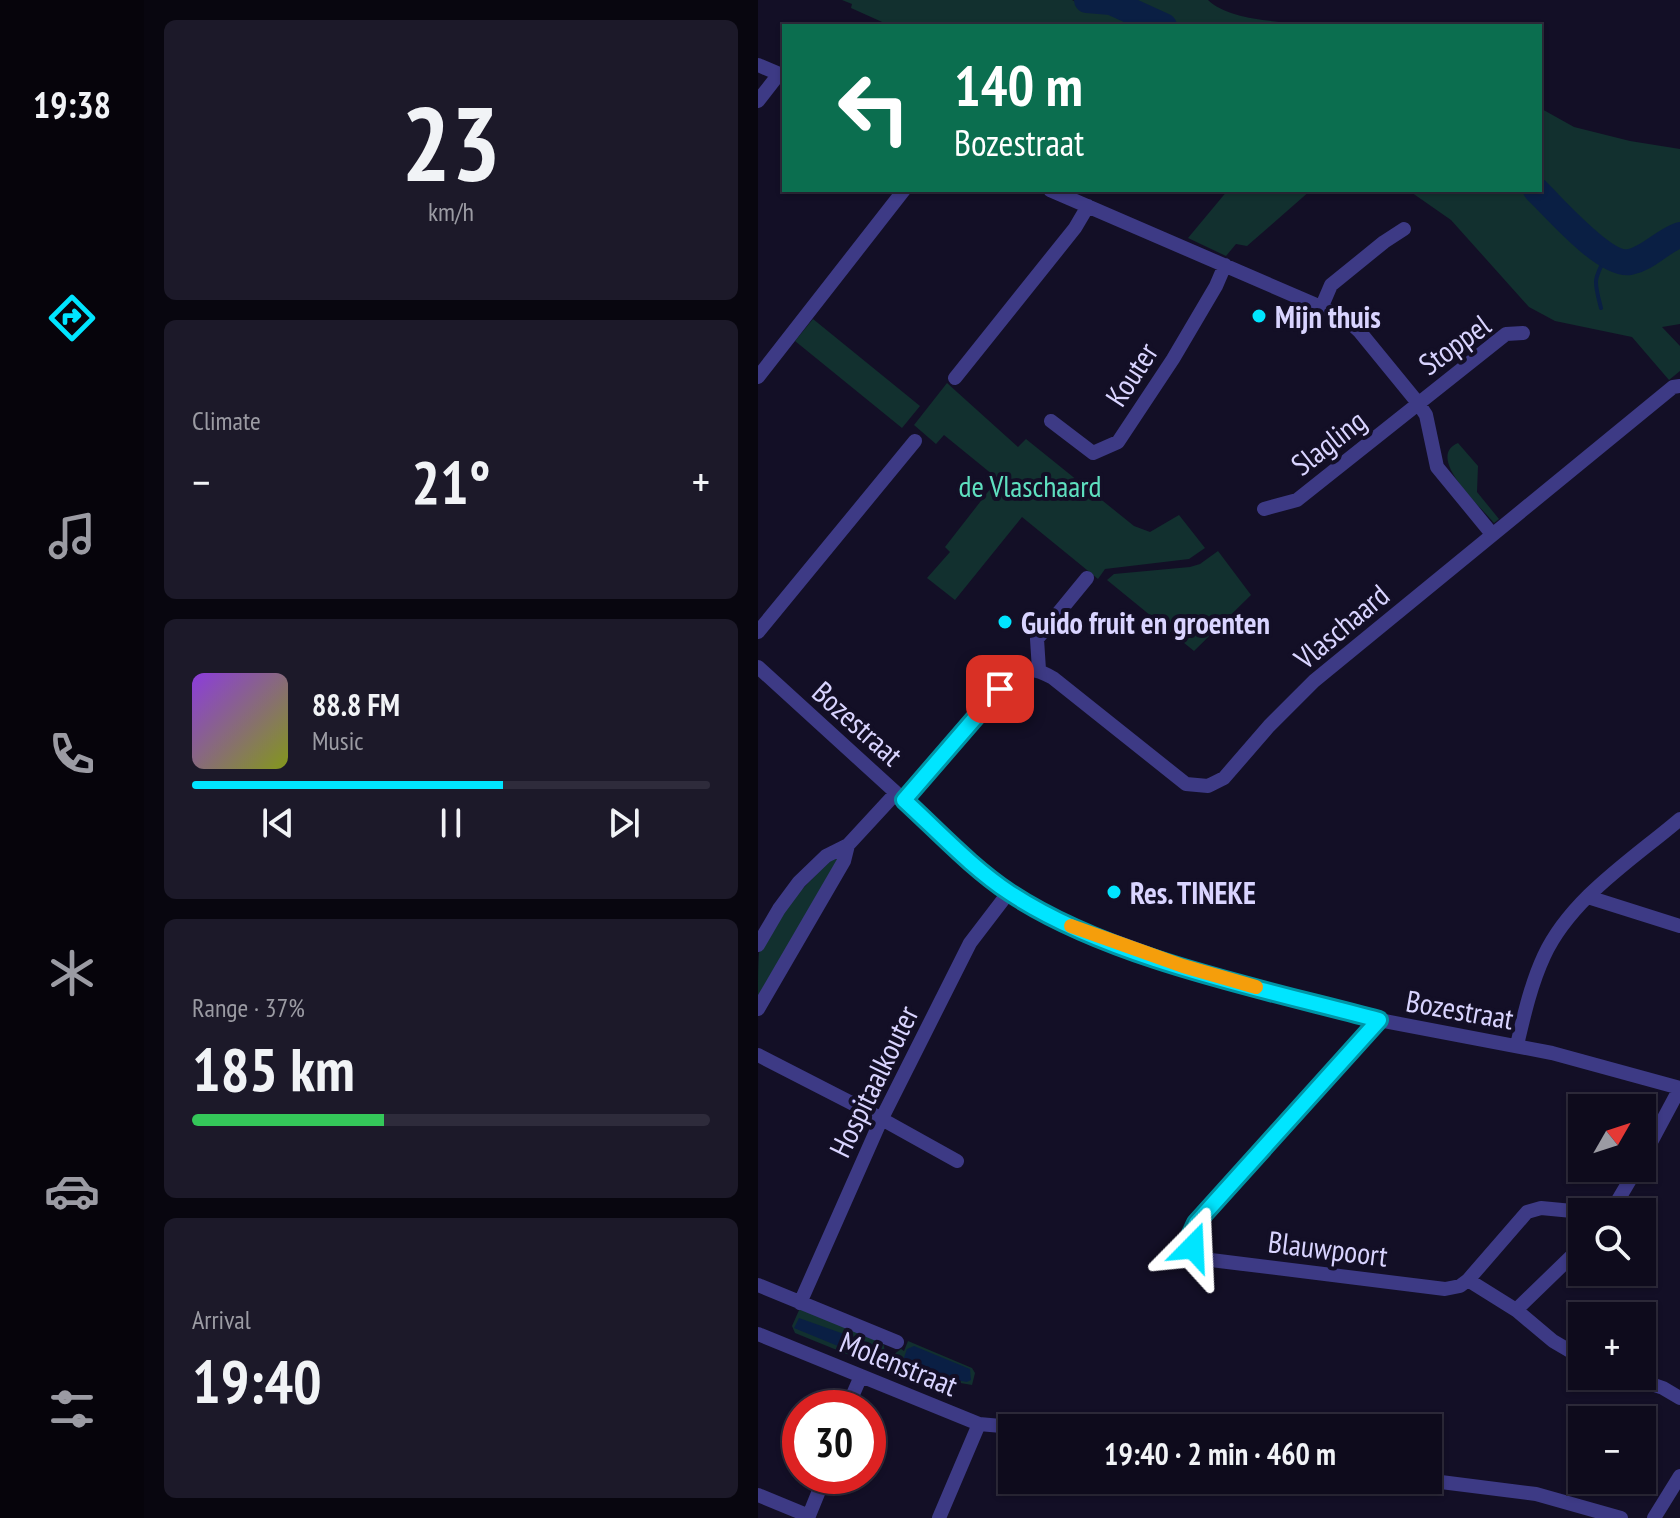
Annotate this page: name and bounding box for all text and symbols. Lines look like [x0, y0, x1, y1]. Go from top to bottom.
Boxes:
text: 140 m [954, 49, 1083, 121]
icon: left [822, 56, 926, 160]
text: 23 [401, 75, 501, 210]
text: 19:38 [33, 81, 111, 128]
text: Bozestraat [954, 119, 1084, 166]
text: km/h [428, 195, 474, 228]
icon: directions [44, 290, 100, 346]
place label: Mijn thuis [1275, 297, 1381, 336]
street label: Stoppel [1410, 305, 1498, 383]
marker: Mijn thuis [1250, 307, 1268, 325]
street label: Kouter [1096, 334, 1166, 413]
street label: Slagling [1283, 401, 1373, 483]
text: Climate [192, 404, 261, 437]
text: 21° [411, 443, 491, 521]
text: − [192, 453, 210, 510]
text: + [692, 453, 710, 510]
park label: de Vlaschaard [958, 466, 1102, 505]
icon: music [44, 508, 100, 564]
street label: Vlaschaard [1285, 575, 1396, 678]
place label: Guido fruit en groenten [1021, 603, 1270, 642]
marker: Guido fruit en groenten [996, 613, 1014, 631]
pin [966, 655, 1034, 723]
icon: arrive [978, 667, 1022, 711]
street label: Bozestraat [805, 672, 912, 774]
text: 88.8 FM [312, 685, 400, 724]
text: Music [312, 724, 364, 757]
icon: phone [44, 726, 100, 782]
icon: previous [256, 801, 300, 845]
icon: pause [429, 801, 473, 845]
icon: next [602, 801, 646, 845]
place label: Res. TINEKE [1130, 873, 1256, 912]
marker: Res. TINEKE [1105, 883, 1123, 901]
icon: climate [44, 945, 100, 1001]
street label: Bozestraat [1403, 980, 1518, 1038]
text: Range · 37% [192, 991, 305, 1024]
street label: Hospitaalkouter [820, 998, 927, 1163]
text: 185 km [192, 1030, 355, 1108]
north arrow [1568, 1094, 1656, 1182]
map controls [1568, 1094, 1656, 1494]
icon: car [44, 1163, 100, 1219]
button: search [1568, 1198, 1656, 1286]
position arrow [1151, 1205, 1235, 1289]
street label: Blauwpoort [1266, 1221, 1391, 1275]
button: + [1568, 1302, 1656, 1390]
text: Arrival [192, 1303, 251, 1336]
street label: Molenstraat [834, 1322, 964, 1404]
text: 19:40 [192, 1342, 322, 1420]
icon: filters [44, 1381, 100, 1437]
speed limit sign: 30 [782, 1390, 886, 1494]
button: − [1568, 1406, 1656, 1494]
text: 19:40 · 2 min · 460 m [1104, 1434, 1336, 1473]

